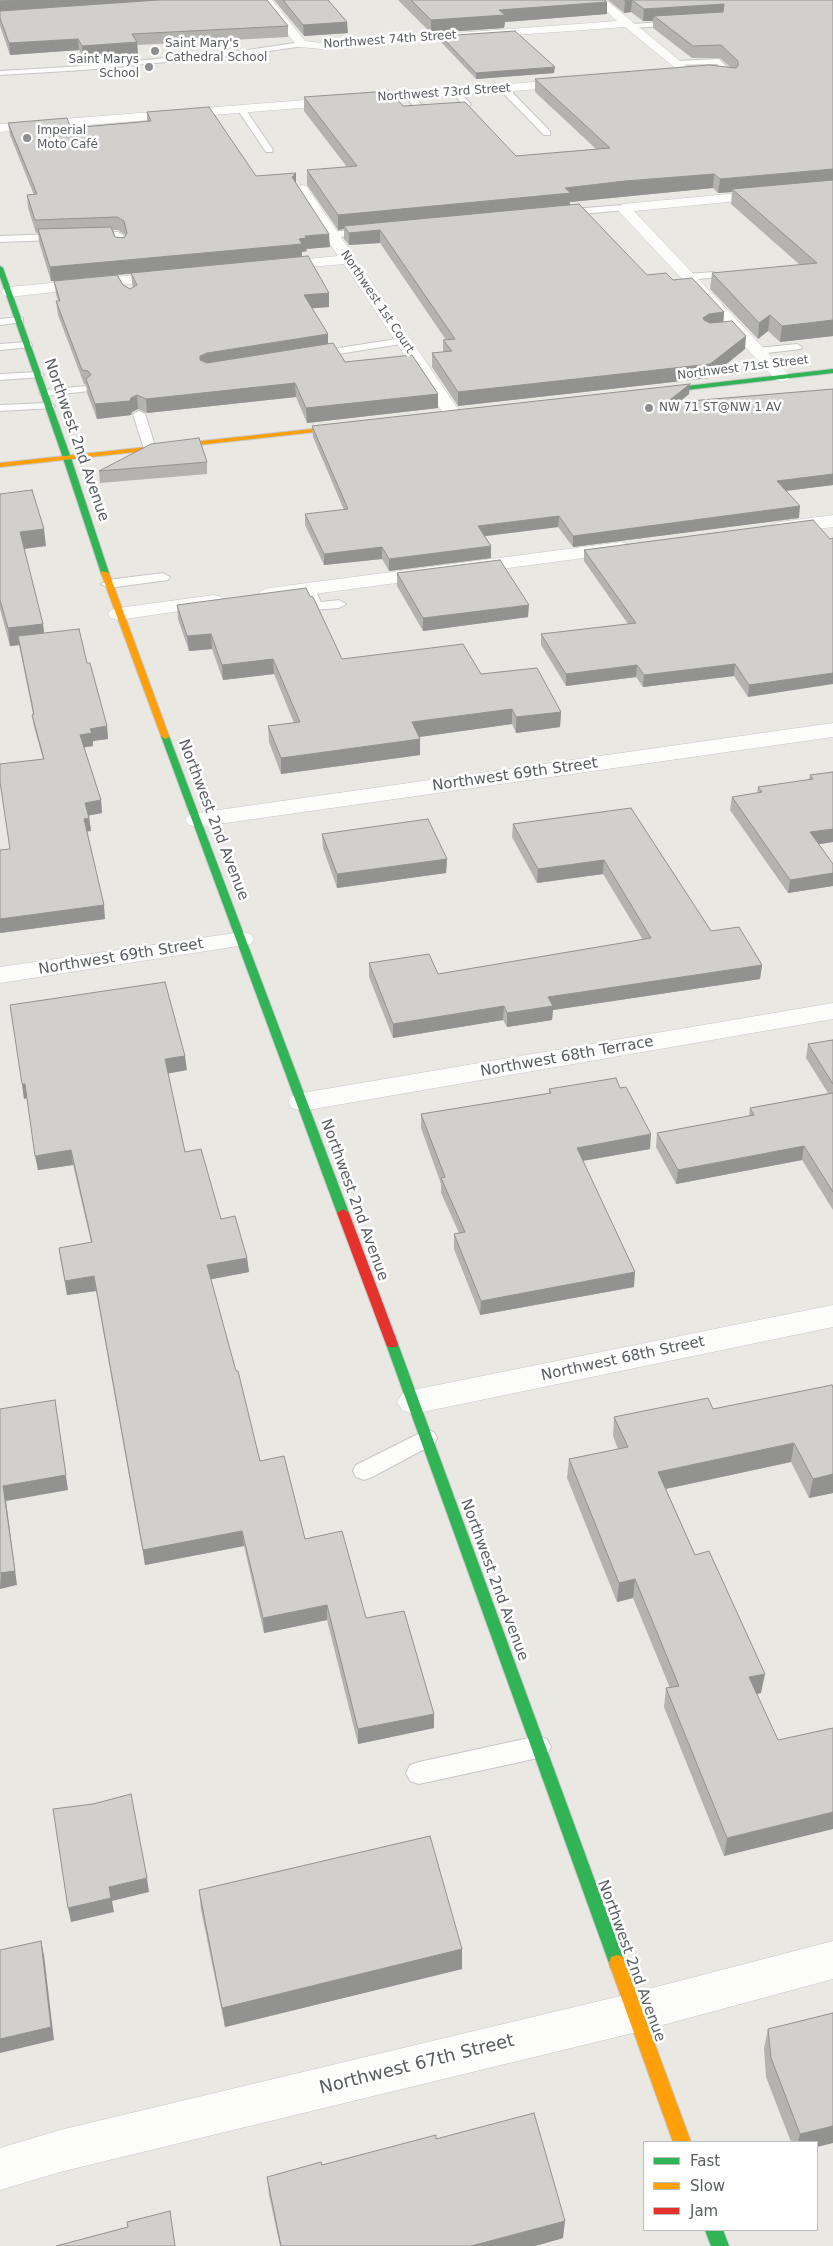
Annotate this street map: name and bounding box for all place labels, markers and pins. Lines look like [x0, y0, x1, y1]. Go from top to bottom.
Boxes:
place label: Saint Mary's Cathedral School [165, 37, 267, 65]
marker: Saint Mary's Cathedral School [149, 45, 161, 57]
place label: Saint Marys School [69, 53, 139, 81]
marker: Saint Marys School [143, 61, 155, 73]
place label: Imperial Moto Café [37, 124, 98, 152]
marker: Imperial Moto Café [21, 132, 33, 144]
place label: NW 71 ST@NW 1 AV [659, 401, 781, 415]
marker: NW 71 ST@NW 1 AV [643, 402, 655, 414]

